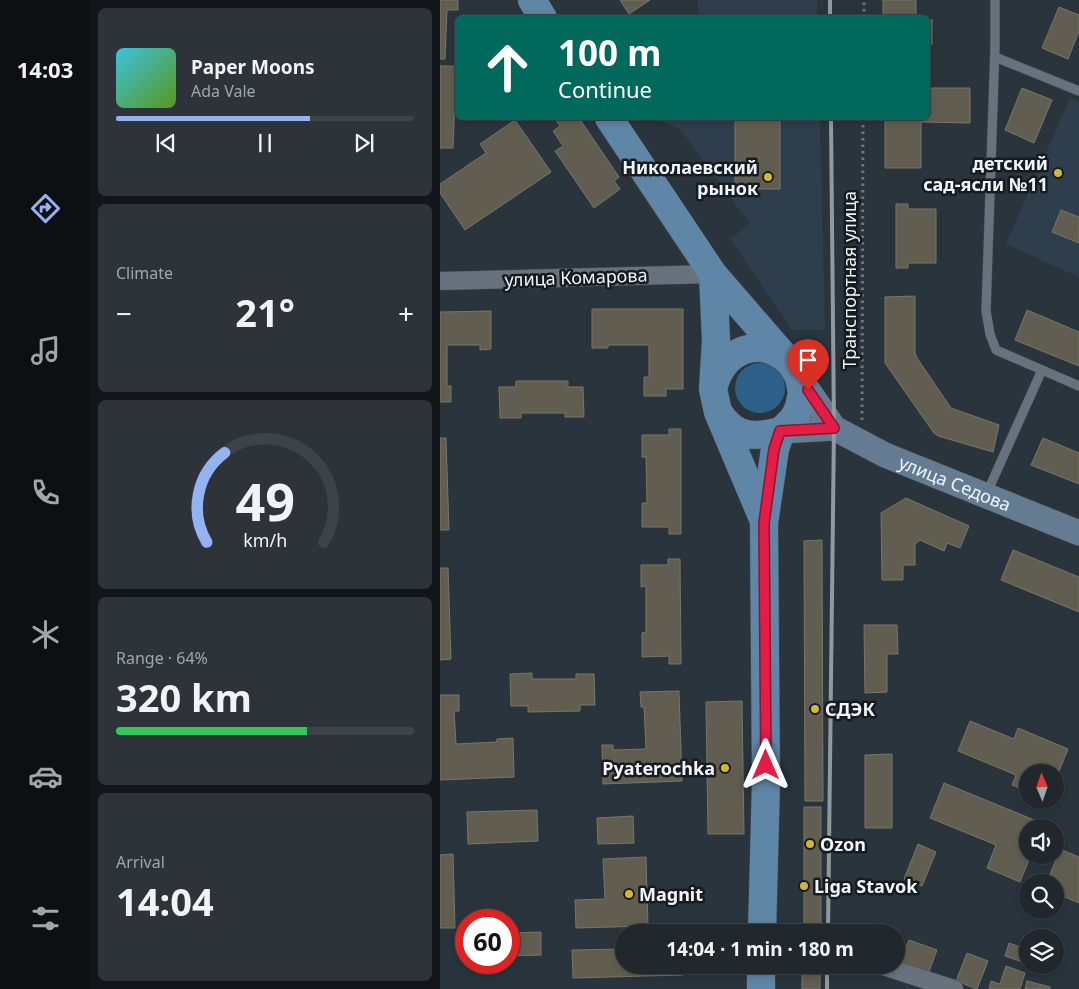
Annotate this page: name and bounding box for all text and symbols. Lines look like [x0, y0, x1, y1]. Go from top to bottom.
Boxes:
text: 100 m [558, 29, 661, 76]
icon: ahead [475, 35, 540, 100]
text: 14:03 [17, 54, 73, 84]
text: Paper Moons [191, 54, 315, 80]
text: Continue [558, 74, 652, 104]
text: Ada Vale [191, 80, 256, 102]
icon: previous [152, 129, 180, 157]
icon: pause [251, 129, 279, 157]
icon: next [350, 129, 378, 157]
place label: детский сад-ясли №11 [923, 151, 1048, 196]
place label: Николаевский рынок [622, 155, 758, 200]
marker: детский сад-ясли №11 [1052, 167, 1064, 179]
marker: Николаевский рынок [762, 171, 774, 183]
icon: directions [28, 191, 63, 226]
street label: Транспортная улица [837, 191, 861, 369]
text: Climate [116, 262, 173, 284]
street label: улица Комарова [504, 263, 648, 291]
text: 21° [235, 286, 295, 338]
text: − [116, 294, 132, 332]
text: + [398, 294, 414, 332]
icon: music [28, 333, 63, 368]
pin [787, 339, 829, 390]
icon: arrive [794, 346, 822, 374]
street label: улица Седова [895, 450, 1015, 516]
text: 49 [235, 465, 295, 536]
icon: phone [28, 475, 63, 510]
text: km/h [243, 528, 287, 552]
icon: climate [28, 617, 63, 652]
text: Range · 64% [116, 647, 208, 669]
text: 320 km [116, 671, 252, 723]
place label: СДЭК [825, 697, 875, 721]
marker: СДЭК [809, 703, 821, 715]
position arrow [739, 738, 791, 790]
place label: Pyaterochka [602, 756, 715, 780]
icon: car [28, 759, 63, 794]
marker: Pyaterochka [719, 762, 731, 774]
north arrow [1019, 764, 1064, 809]
map controls [1019, 764, 1064, 974]
button: sound [1019, 819, 1064, 864]
place label: Ozon [820, 832, 866, 856]
marker: Ozon [804, 838, 816, 850]
text: Arrival [116, 851, 165, 873]
place label: Liga Stavok [814, 874, 918, 898]
button: search [1019, 874, 1064, 919]
text: 14:04 [116, 875, 214, 927]
marker: Liga Stavok [798, 880, 810, 892]
place label: Magnit [639, 882, 703, 906]
marker: Magnit [623, 888, 635, 900]
icon: filters [28, 901, 63, 936]
speed limit sign: 60 [455, 909, 520, 974]
button: layers [1019, 929, 1064, 974]
text: 14:04 · 1 min · 180 m [666, 936, 854, 962]

